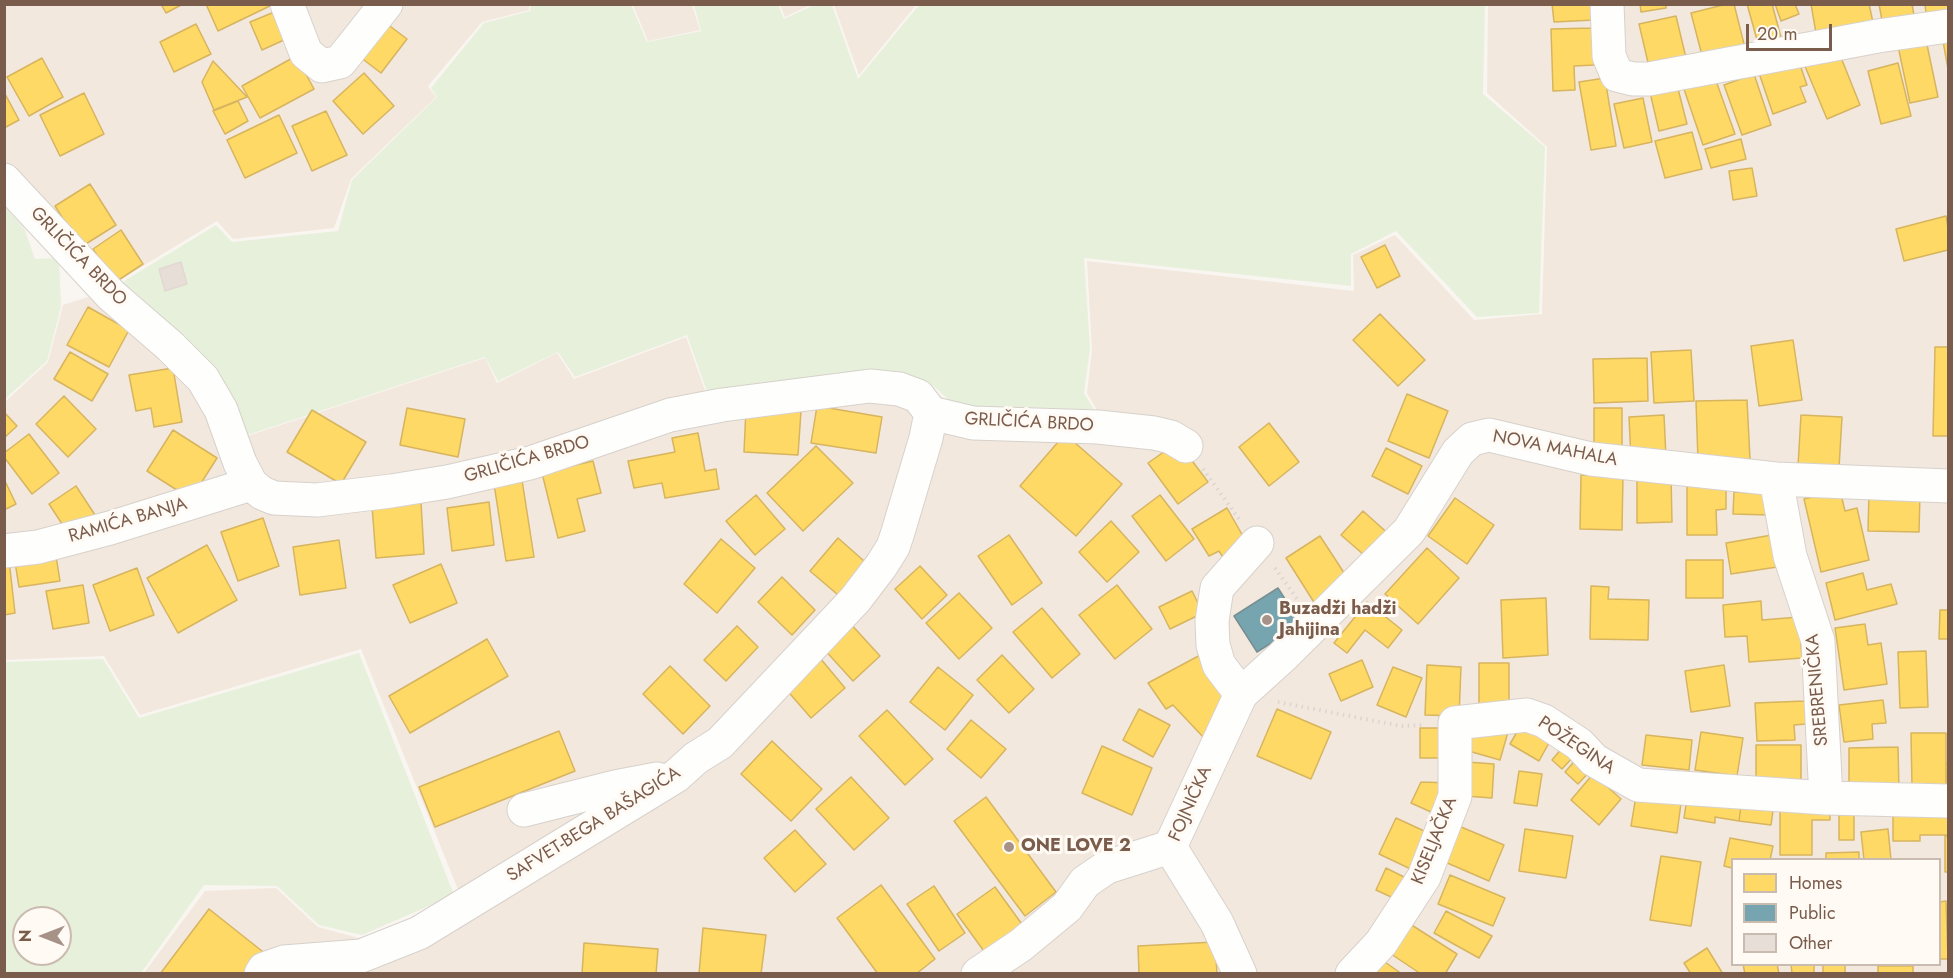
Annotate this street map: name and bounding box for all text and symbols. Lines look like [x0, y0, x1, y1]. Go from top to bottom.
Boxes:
scale bar [1749, 12, 1834, 50]
text: 20 m [1757, 21, 1797, 47]
street label: GRLIČIĆA BRDO [25, 203, 131, 311]
street label: GRLIČIĆA BRDO [964, 409, 1094, 437]
street label: NOVA MAHALA [1491, 426, 1619, 472]
street label: GRLIČIĆA BRDO [462, 432, 592, 488]
street label: RAMIĆA BANJA [66, 494, 190, 548]
place label: Buzadži hadži Jahijina [1279, 599, 1396, 642]
marker: Buzadži hadži Jahijina [1260, 613, 1274, 627]
street label: SREBRENIČKA [1802, 633, 1834, 747]
street label: POŽEGINA [1533, 712, 1619, 780]
street label: SAFVET-BEGA BAŠAGIĆA [503, 763, 685, 887]
street label: FOJNIČKA [1165, 763, 1217, 845]
street label: KISELJAČKA [1408, 794, 1462, 888]
place label: ONE LOVE 2 [1021, 836, 1131, 858]
marker: ONE LOVE 2 [1002, 840, 1016, 854]
legend [1731, 858, 1941, 966]
text: Homes [1789, 870, 1842, 896]
text: Public [1789, 900, 1836, 926]
north arrow [12, 906, 72, 966]
text: N [14, 930, 37, 942]
text: Other [1789, 930, 1832, 956]

